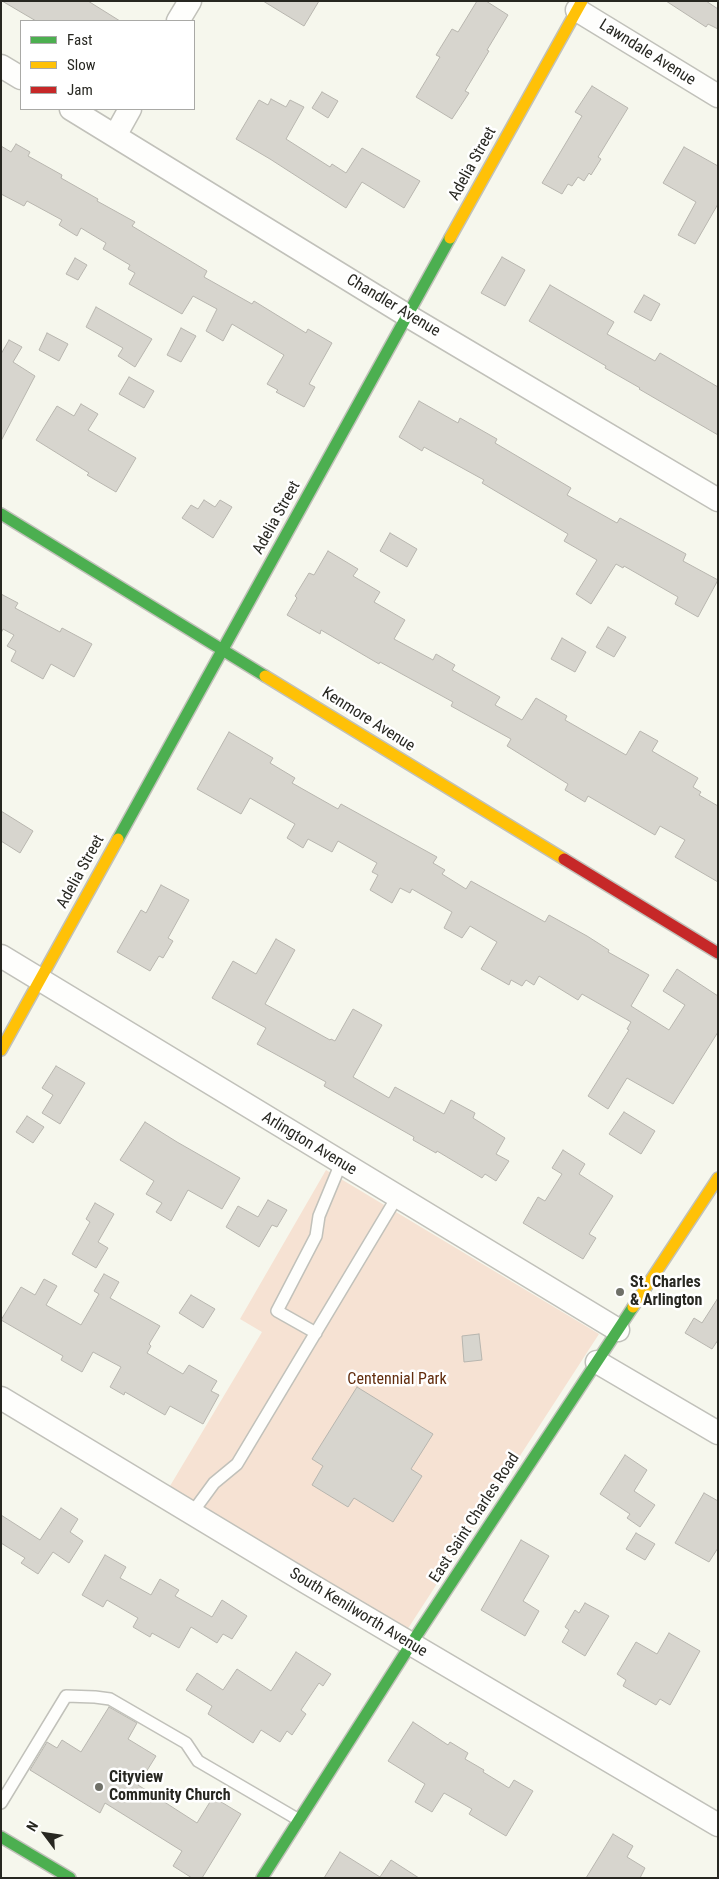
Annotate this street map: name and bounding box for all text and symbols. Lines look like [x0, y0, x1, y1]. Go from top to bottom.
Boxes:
street label: Lawndale Avenue [595, 16, 699, 90]
legend [20, 20, 195, 110]
text: Fast [67, 31, 92, 49]
text: Slow [67, 56, 96, 74]
text: Jam [67, 81, 93, 99]
street label: Adelia Street [445, 124, 501, 204]
street label: Chandler Avenue [343, 270, 443, 342]
street label: Adelia Street [249, 478, 305, 558]
street label: Kenmore Avenue [318, 684, 418, 756]
street label: Adelia Street [53, 832, 109, 912]
street label: Arlington Avenue [258, 1108, 360, 1180]
place label: St. Charles & Arlington [630, 1273, 702, 1311]
marker: St. Charles & Arlington [614, 1286, 626, 1298]
park label: Centennial Park [347, 1370, 447, 1390]
street label: East Saint Charles Road [426, 1450, 524, 1586]
street label: South Kenilworth Avenue [286, 1564, 430, 1662]
place label: Cityview Community Church [109, 1768, 231, 1806]
marker: Cityview Community Church [93, 1781, 105, 1793]
north arrow [20, 1809, 70, 1859]
text: N [23, 1818, 41, 1834]

